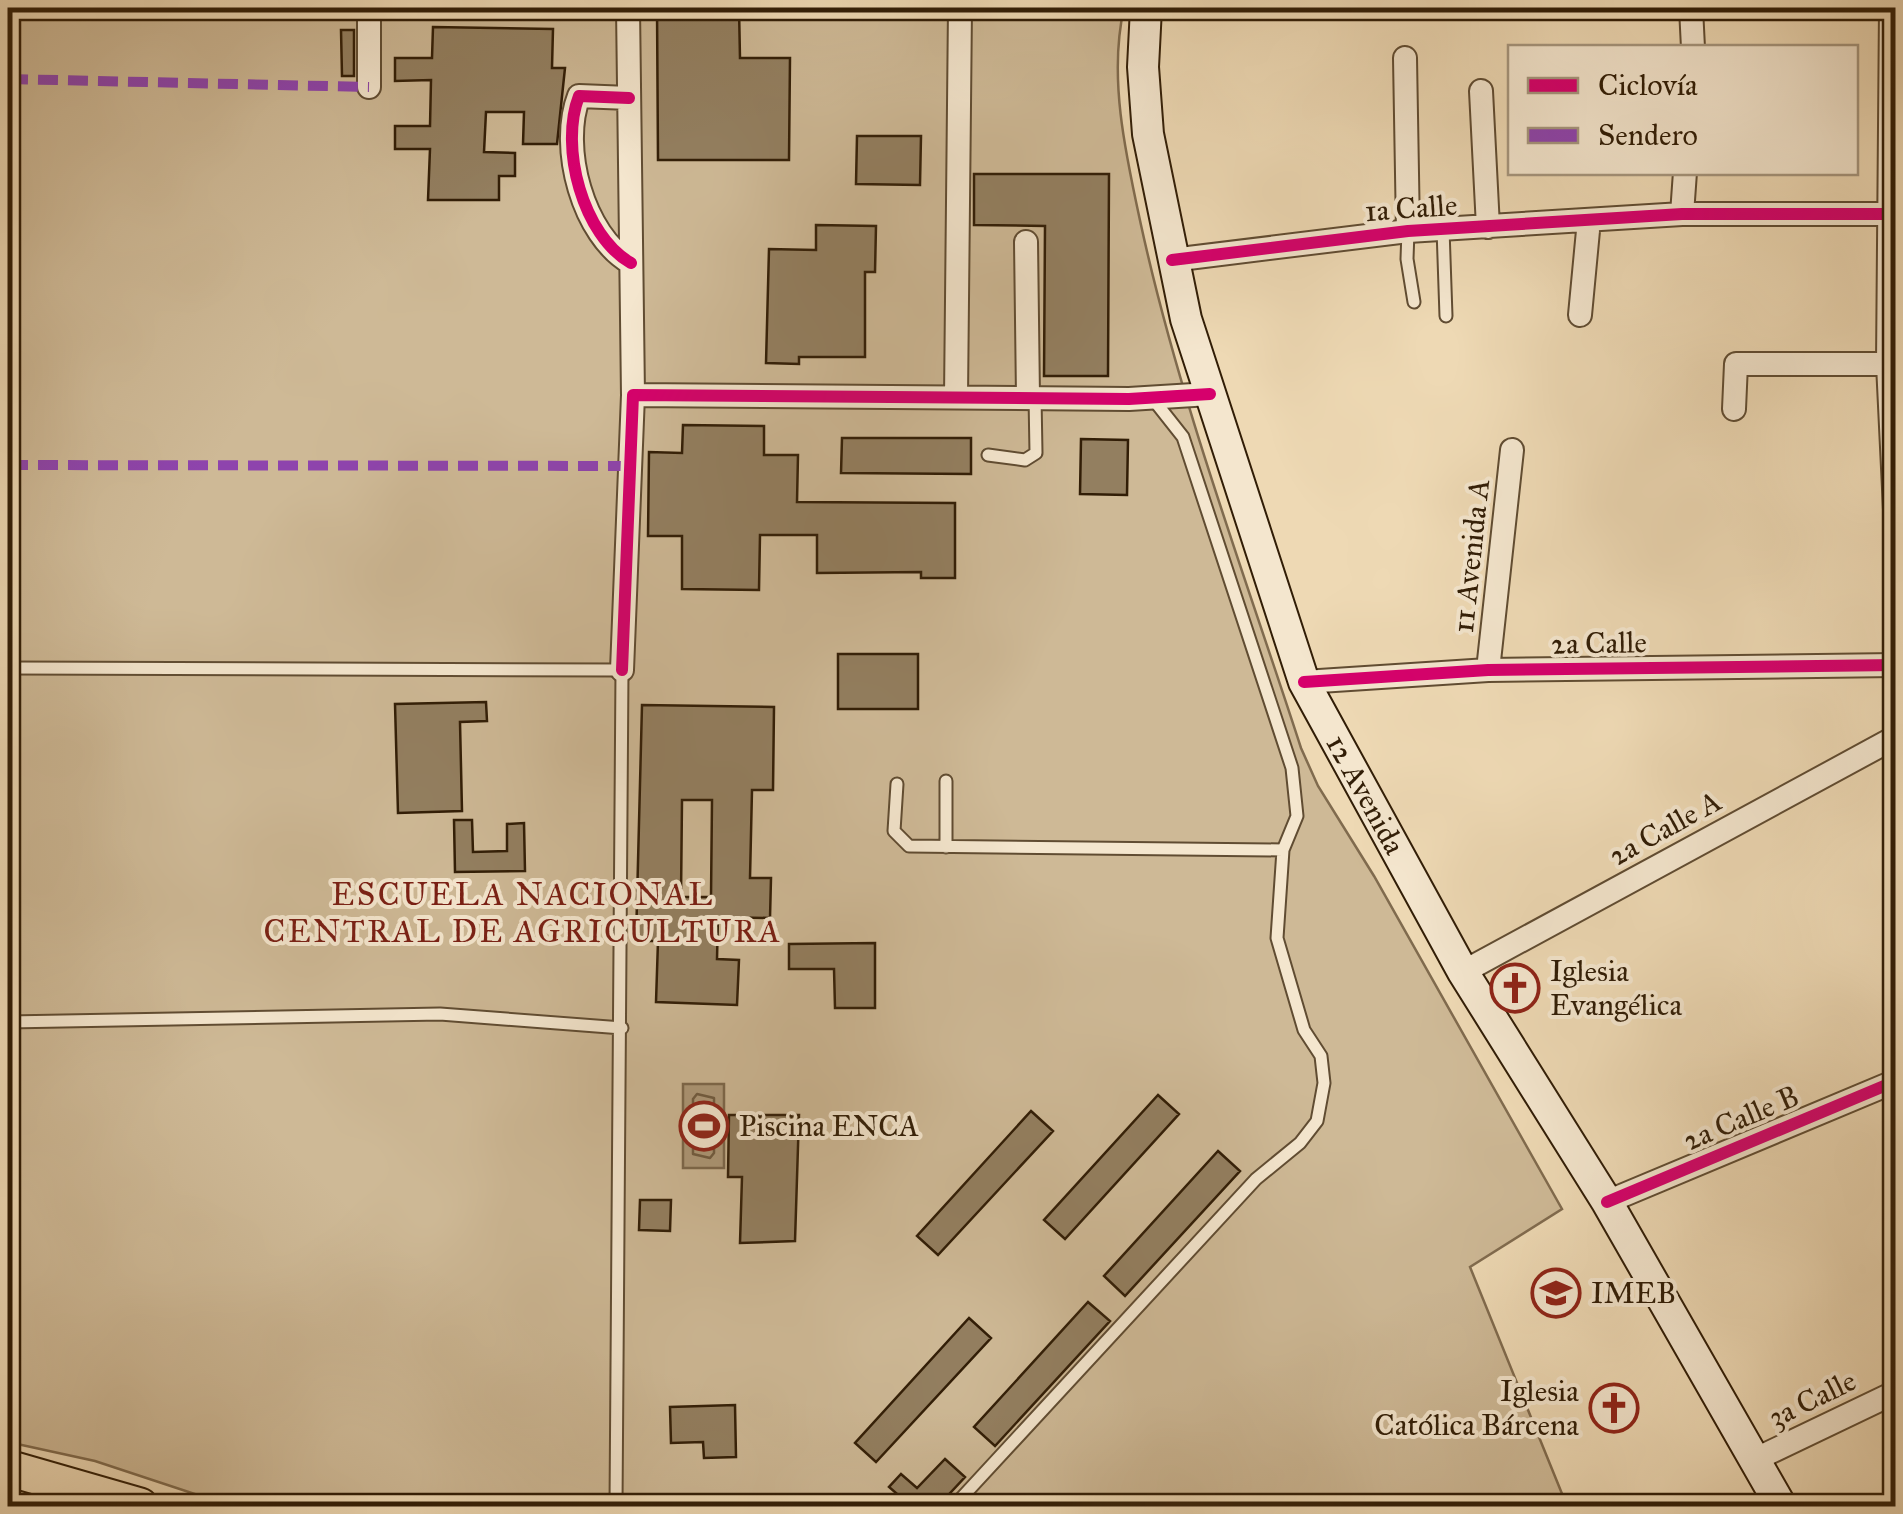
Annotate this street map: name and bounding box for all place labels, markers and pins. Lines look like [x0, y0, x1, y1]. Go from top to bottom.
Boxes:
place label: Iglesia Evangélica [1550, 953, 1682, 1023]
church icon: Iglesia Evangélica [1489, 962, 1541, 1014]
sports icon: Piscina ENCA [678, 1100, 730, 1152]
place label: Piscina ENCA [739, 1108, 919, 1144]
school or university icon: IMEB [1530, 1267, 1582, 1319]
place label: IMEB [1591, 1275, 1676, 1311]
place label: Iglesia Católica Bárcena [1374, 1373, 1579, 1443]
church icon: Iglesia Católica Bárcena [1588, 1382, 1640, 1434]

